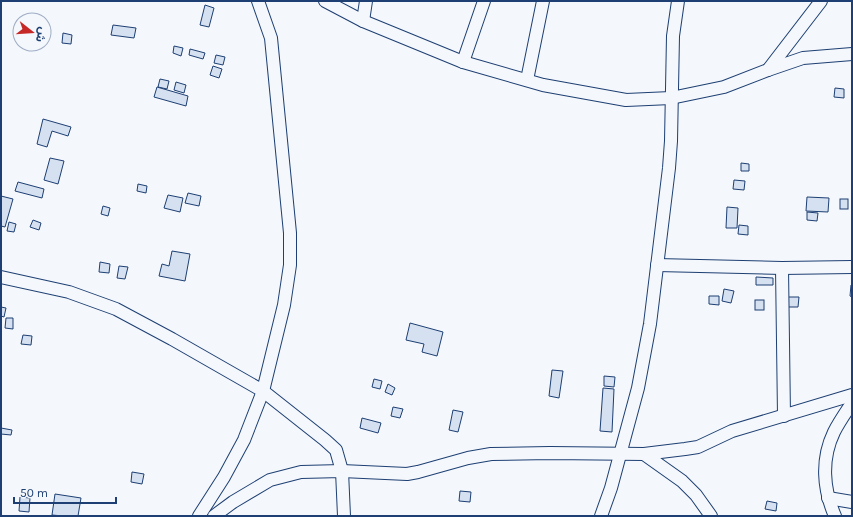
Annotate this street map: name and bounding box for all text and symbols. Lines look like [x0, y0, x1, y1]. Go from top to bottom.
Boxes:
north arrow [12, 12, 52, 52]
text: ش [33, 26, 50, 44]
scale bar [14, 479, 116, 505]
text: 50 m [20, 486, 48, 500]

